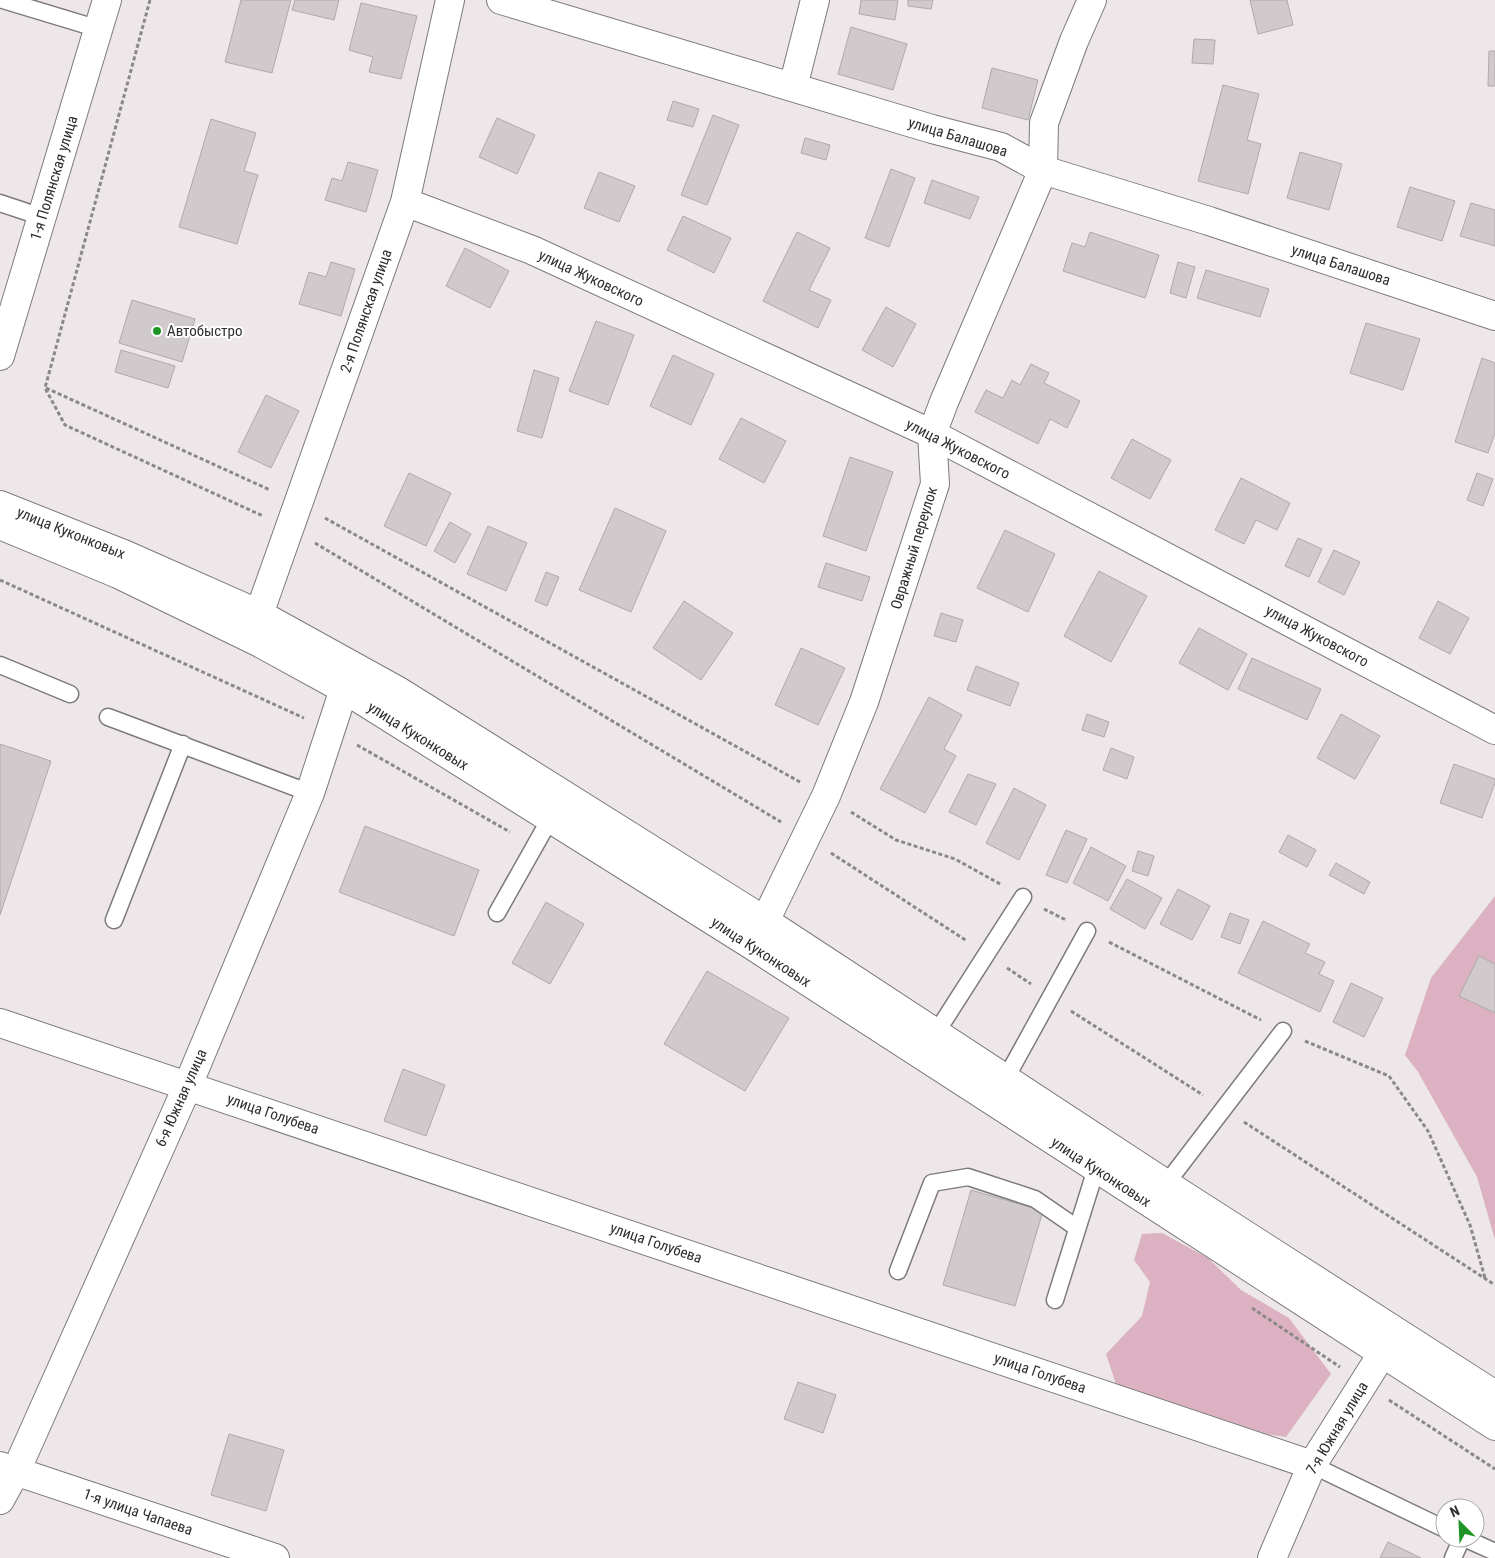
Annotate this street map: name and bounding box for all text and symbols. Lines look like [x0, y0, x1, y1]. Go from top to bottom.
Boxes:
street label: улица Балашова [906, 113, 1010, 161]
street label: 1-я Полянская улица [26, 114, 82, 242]
street label: улица Балашова [1289, 241, 1393, 289]
street label: улица Жуковского [535, 246, 647, 310]
street label: 2-я Полянская улица [336, 247, 396, 375]
place label: Автобыстро [167, 322, 242, 340]
marker: Автобыстро [151, 325, 163, 337]
street label: улица Жуковского [903, 415, 1013, 483]
street label: Овражный переулок [887, 484, 941, 612]
street label: улица Куконковых [14, 503, 128, 563]
street label: улица Жуковского [1262, 601, 1372, 671]
street label: улица Куконковых [364, 698, 472, 774]
street label: улица Куконковых [708, 913, 815, 991]
street label: 6-я Южная улица [151, 1046, 211, 1150]
street label: улица Голубева [225, 1090, 321, 1138]
street label: улица Куконковых [1048, 1133, 1155, 1211]
street label: улица Голубева [608, 1219, 704, 1267]
street label: улица Голубева [992, 1349, 1088, 1397]
street label: 7-я Южная улица [1302, 1378, 1372, 1478]
street label: 1-я улица Чапаева [81, 1485, 195, 1539]
north arrow [1435, 1498, 1485, 1548]
text: N [1448, 1502, 1462, 1520]

